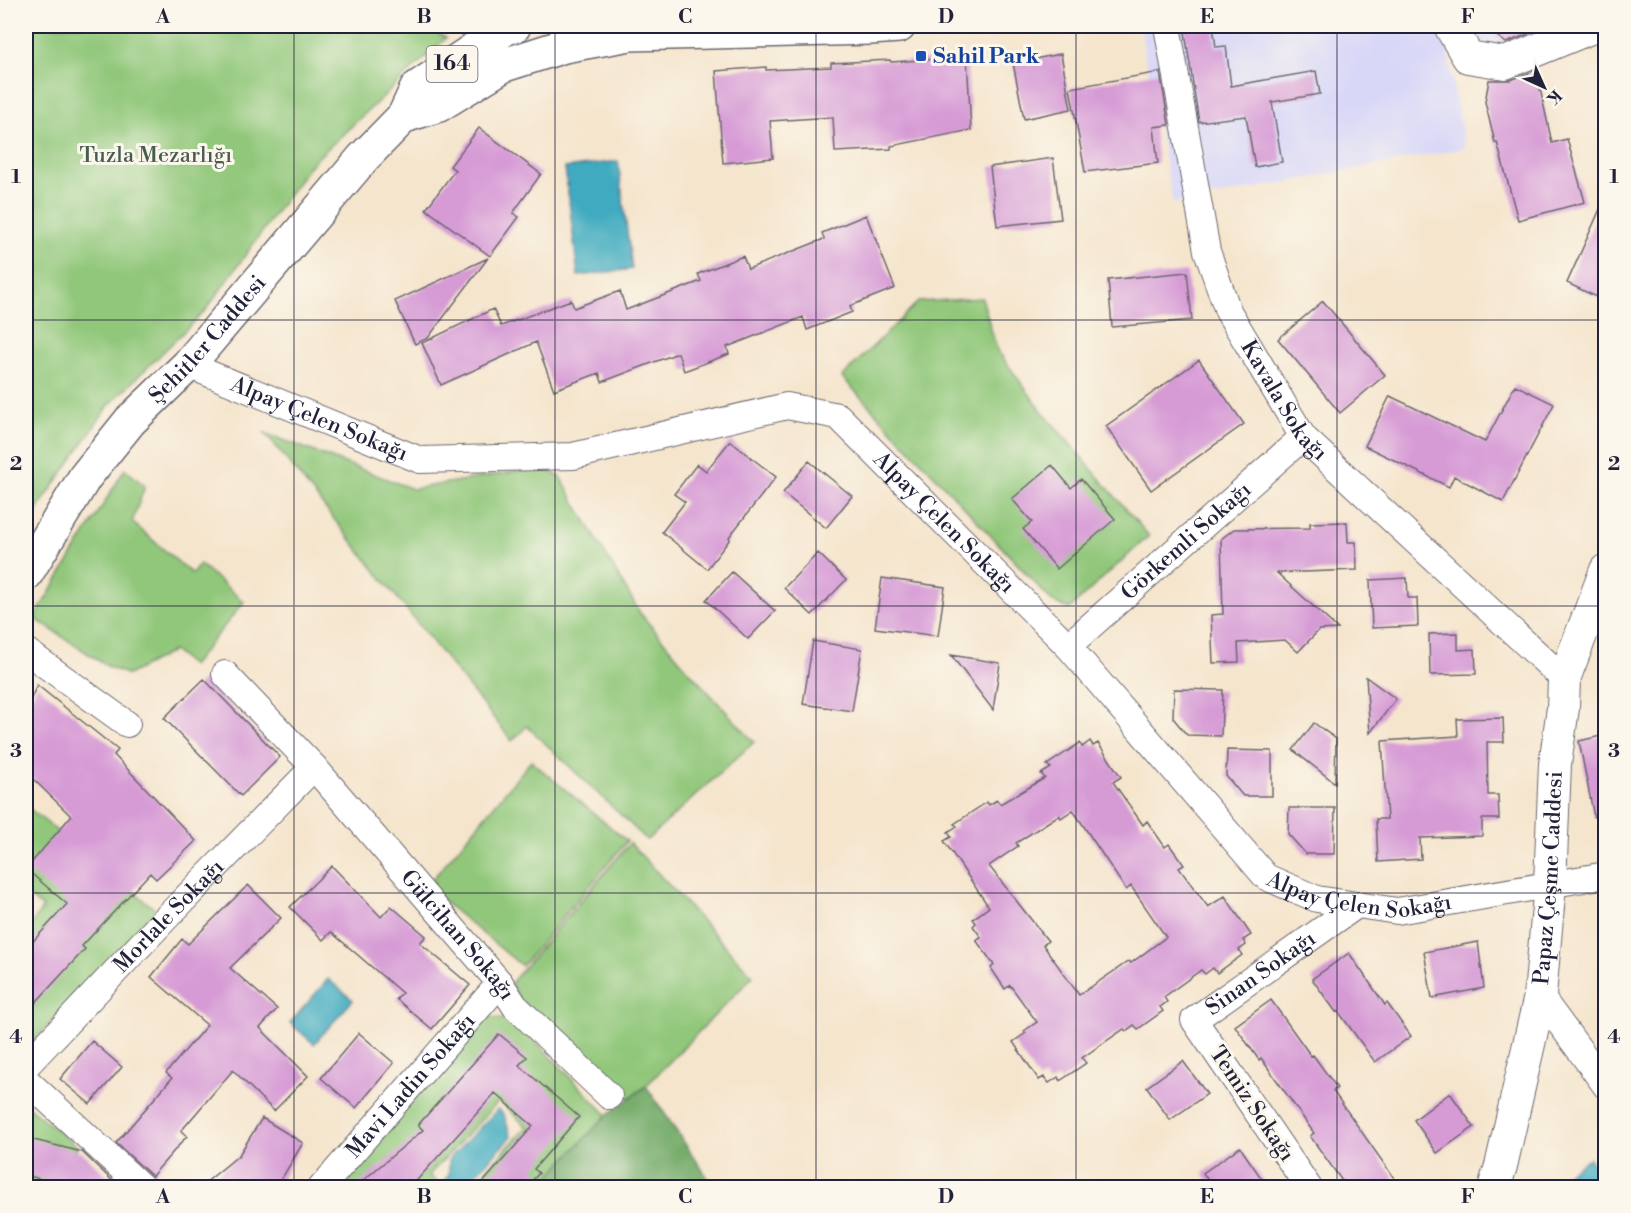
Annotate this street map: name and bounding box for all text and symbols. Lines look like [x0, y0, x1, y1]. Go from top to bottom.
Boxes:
text: A [155, 5, 171, 30]
text: B [416, 5, 432, 30]
text: C [678, 5, 692, 30]
text: D [938, 5, 954, 30]
text: E [1200, 5, 1214, 30]
text: F [1461, 5, 1475, 30]
place label: Sahil Park [933, 43, 1040, 70]
road number: 164 [426, 46, 478, 82]
marker: Sahil Park [914, 49, 928, 63]
north arrow [1514, 57, 1574, 117]
text: K [1542, 85, 1566, 109]
park label: Tuzla Mezarlığı [80, 142, 232, 169]
text: 1 [11, 165, 21, 190]
text: 1 [1609, 165, 1619, 190]
street label: Şehitler Caddesi [143, 270, 272, 409]
street label: Kavala Sokağı [1235, 335, 1333, 467]
street label: Alpay Çelen Sokağı [226, 370, 412, 467]
street label: Alpay Çelen Sokağı [867, 445, 1021, 599]
text: 2 [10, 452, 22, 477]
text: 2 [1608, 452, 1620, 477]
street label: Görkemli Sokağı [1115, 476, 1257, 606]
text: 3 [10, 739, 22, 764]
text: 3 [1608, 739, 1620, 764]
street label: Papaz Çeşme Caddesi [1528, 770, 1568, 986]
street label: Morlale Sokağı [108, 853, 230, 979]
street label: Gülcihan Sokağı [395, 864, 521, 1005]
street label: Alpay Çelen Sokağı [1262, 865, 1454, 924]
street label: Sinan Sokağı [1200, 925, 1321, 1021]
street label: Mavi Ladin Sokağı [340, 1008, 481, 1164]
text: 4 [9, 1025, 23, 1050]
text: 4 [1607, 1025, 1621, 1050]
street label: Temiz Sokağı [1204, 1041, 1300, 1167]
text: A [155, 1185, 171, 1210]
text: B [416, 1185, 432, 1210]
text: C [678, 1185, 692, 1210]
text: D [938, 1185, 954, 1210]
text: E [1200, 1185, 1214, 1210]
text: F [1461, 1185, 1475, 1210]

